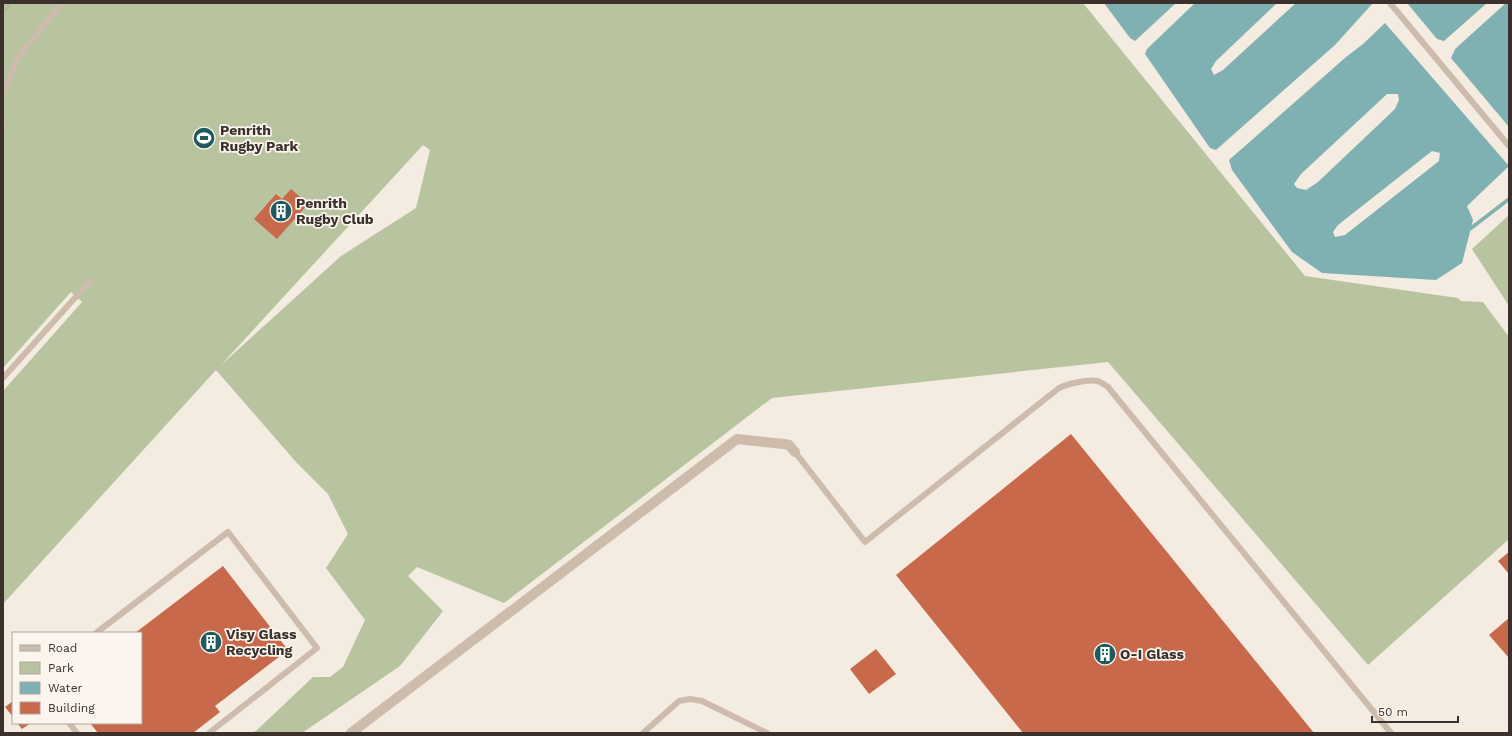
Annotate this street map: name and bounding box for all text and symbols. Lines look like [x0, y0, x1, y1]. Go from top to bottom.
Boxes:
place label: Penrith Rugby Park [220, 122, 299, 154]
sports icon: Penrith Rugby Park [191, 125, 217, 151]
place label: Penrith Rugby Club [296, 195, 374, 227]
building icon: Penrith Rugby Club [268, 198, 294, 224]
place label: Visy Glass Recycling [226, 626, 297, 658]
building icon: Visy Glass Recycling [198, 629, 224, 655]
legend [12, 632, 142, 724]
text: Road [48, 641, 77, 655]
building icon: O-I Glass [1092, 641, 1118, 667]
place label: O-I Glass [1120, 646, 1185, 662]
text: Park [48, 661, 74, 675]
text: Water [48, 681, 83, 695]
scale bar [1372, 698, 1458, 724]
text: Building [48, 701, 95, 715]
text: 50 m [1378, 705, 1408, 719]

